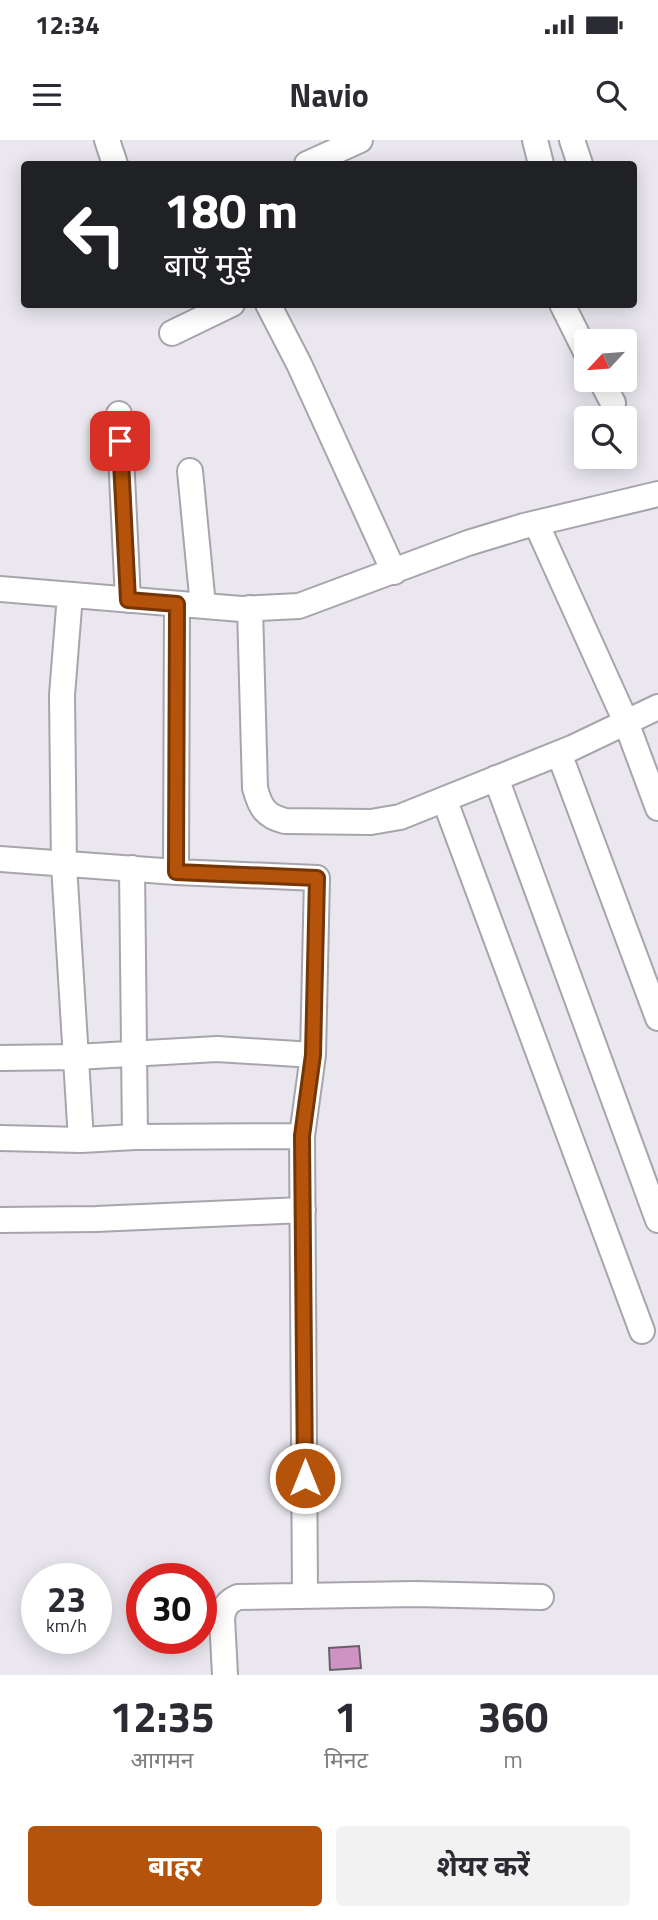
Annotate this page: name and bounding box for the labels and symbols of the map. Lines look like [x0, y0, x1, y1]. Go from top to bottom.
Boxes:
north arrow [574, 329, 637, 392]
pin [90, 411, 150, 471]
position arrow [268, 1441, 342, 1515]
speed limit sign: 30 [126, 1563, 217, 1654]

